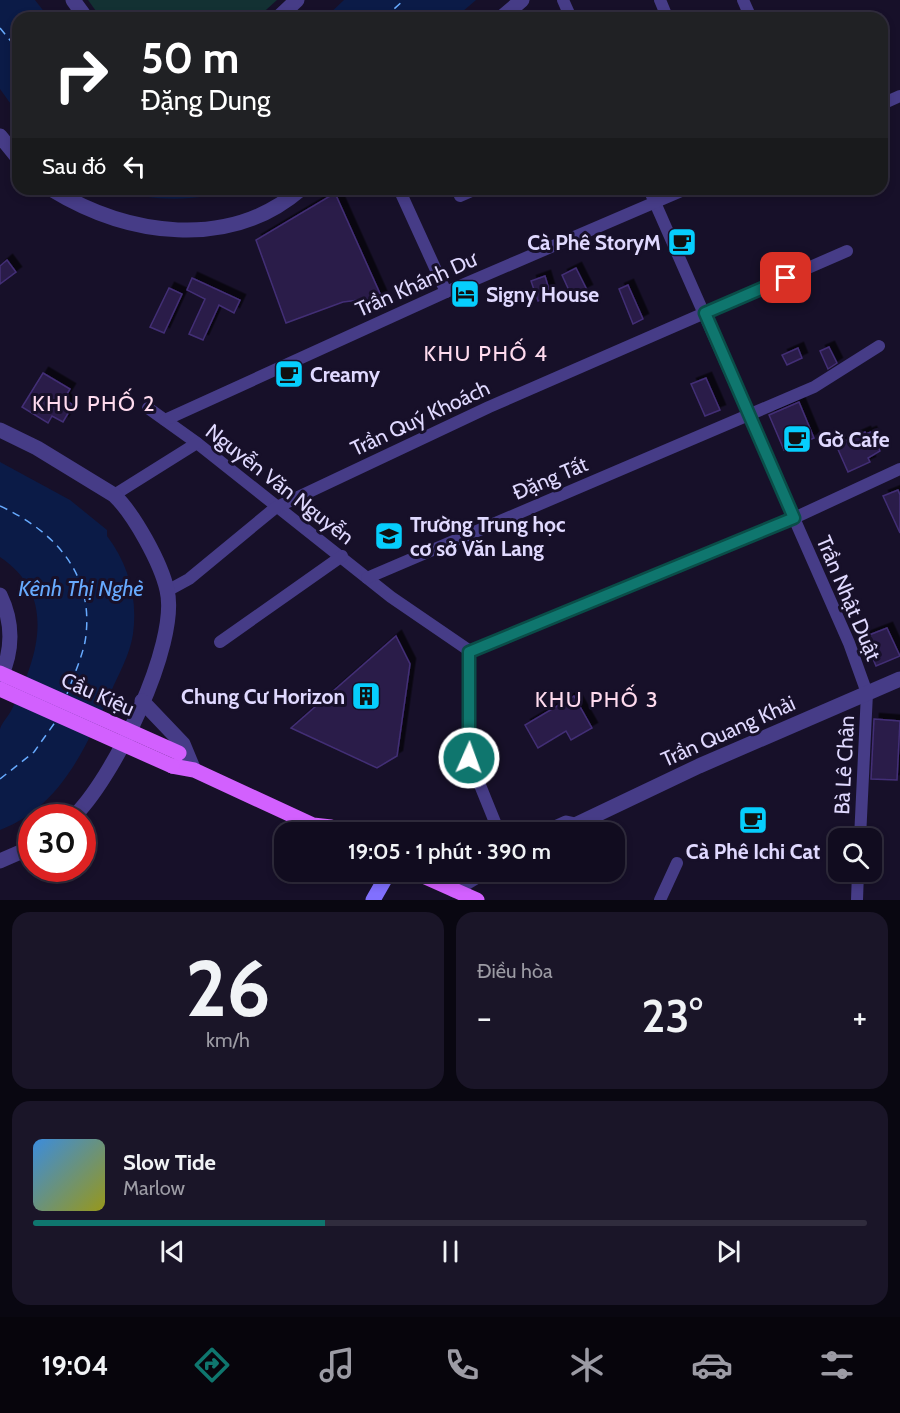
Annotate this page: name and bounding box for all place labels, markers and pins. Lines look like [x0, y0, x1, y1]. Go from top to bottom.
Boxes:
cafe icon: Cà Phê StoryM [666, 226, 698, 258]
place label: Cà Phê StoryM [527, 230, 661, 255]
pin [760, 252, 811, 303]
hotel icon: Signy House [449, 278, 481, 310]
place label: Signy House [486, 282, 599, 307]
cafe icon: Creamy [273, 358, 305, 390]
place label: Creamy [310, 362, 381, 387]
cafe icon: Gờ Cafe [781, 423, 813, 455]
place label: Gờ Cafe [818, 427, 890, 452]
place label: Trường Trung học cơ sở Văn Lang [410, 512, 566, 561]
school or university icon: Trường Trung học cơ sở Văn Lang [373, 520, 405, 552]
building icon: Chung Cư Horizon [350, 680, 382, 712]
place label: Chung Cư Horizon [181, 684, 345, 709]
cafe icon: Cà Phê Ichi Cat [737, 804, 769, 836]
place label: Cà Phê Ichi Cat [686, 839, 820, 864]

